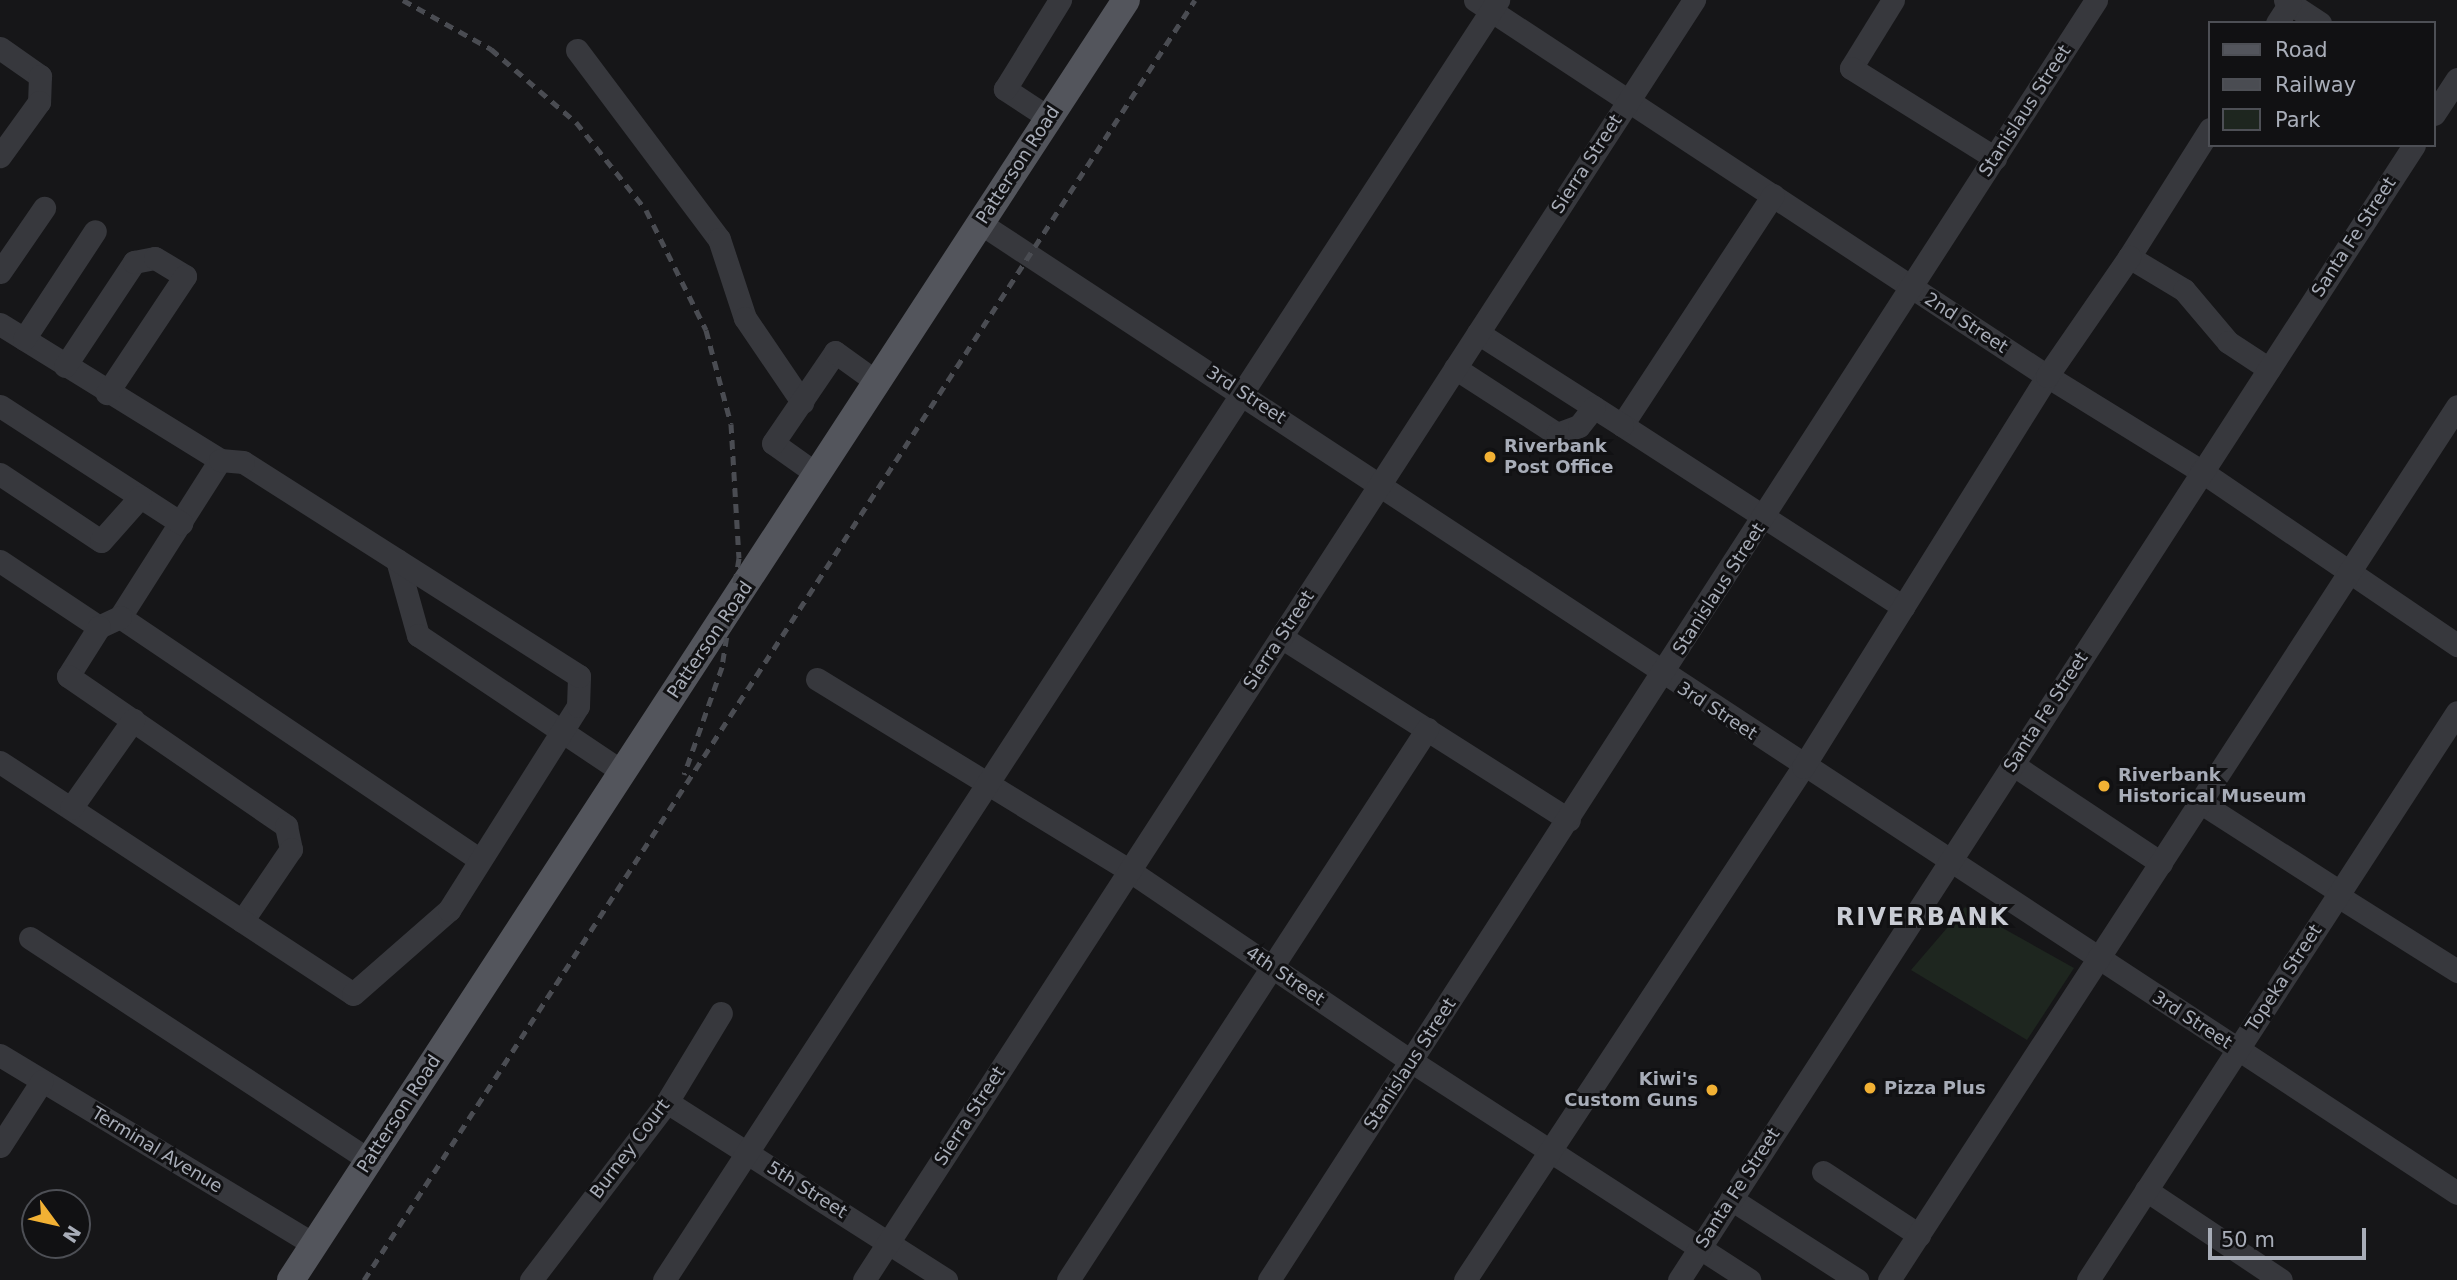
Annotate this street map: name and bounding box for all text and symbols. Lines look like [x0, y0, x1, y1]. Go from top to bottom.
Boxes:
legend [2208, 21, 2436, 147]
text: Road [2275, 38, 2328, 62]
street label: Stanislaus Street [1974, 41, 2076, 181]
text: Railway [2275, 73, 2356, 97]
street label: Patterson Road [972, 102, 1064, 228]
text: Park [2275, 108, 2320, 132]
street label: Sierra Street [1547, 111, 1627, 217]
street label: Santa Fe Street [2307, 173, 2401, 301]
street label: 2nd Street [1920, 288, 2012, 358]
street label: 3rd Street [1202, 361, 1290, 429]
place label: Riverbank Post Office [1504, 436, 1613, 478]
marker: Riverbank Post Office [1482, 449, 1498, 465]
street label: Stanislaus Street [1668, 519, 1770, 659]
street label: Patterson Road [663, 577, 757, 703]
street label: Sierra Street [1239, 587, 1319, 693]
street label: Santa Fe Street [1999, 648, 2093, 776]
street label: 3rd Street [1673, 677, 1761, 745]
place label: Riverbank Historical Museum [2118, 765, 2306, 808]
marker: Riverbank Historical Museum [2096, 778, 2112, 794]
district label: RIVERBANK [1837, 904, 2009, 932]
street label: Topeka Street [2241, 921, 2327, 1035]
street label: 4th Street [1242, 942, 1328, 1010]
street label: 3rd Street [2148, 986, 2236, 1054]
street label: Stanislaus Street [1359, 994, 1461, 1134]
street label: Patterson Road [353, 1051, 445, 1177]
street label: Sierra Street [930, 1063, 1010, 1169]
place label: Kiwi's Custom Guns [1564, 1069, 1698, 1112]
place label: Pizza Plus [1884, 1077, 1986, 1099]
marker: Pizza Plus [1862, 1080, 1878, 1096]
marker: Kiwi's Custom Guns [1704, 1082, 1720, 1098]
street label: Burney Court [586, 1095, 674, 1203]
street label: Terminal Avenue [88, 1102, 226, 1198]
street label: Santa Fe Street [1691, 1124, 1785, 1252]
street label: 5th Street [763, 1157, 851, 1223]
north arrow [21, 1189, 91, 1259]
scale bar [2212, 1214, 2370, 1258]
text: N [58, 1222, 85, 1247]
text: 50 m [2221, 1228, 2275, 1252]

